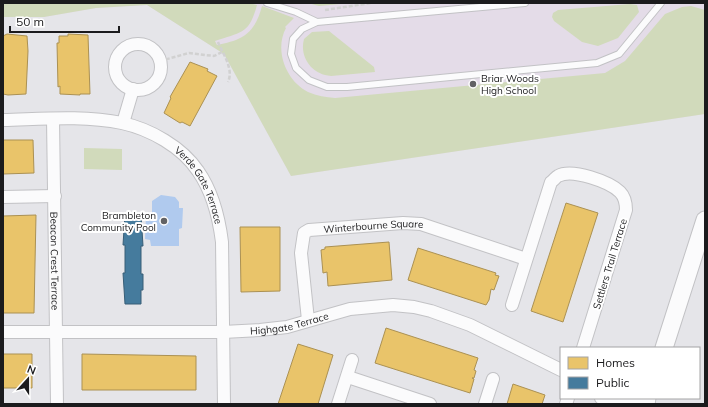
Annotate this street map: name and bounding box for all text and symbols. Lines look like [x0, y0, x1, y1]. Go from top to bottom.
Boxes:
scale bar [10, 8, 119, 34]
text: 50 m [16, 14, 44, 29]
place label: Briar Woods High School [481, 72, 539, 97]
marker: Briar Woods High School [468, 79, 478, 89]
street label: Verde Gate Terrace [172, 143, 225, 225]
place label: Brambleton Community Pool [81, 209, 156, 234]
street label: Beacon Crest Terrace [48, 212, 62, 310]
marker: Brambleton Community Pool [159, 216, 169, 226]
street label: Winterbourne Square [323, 216, 424, 235]
street label: Settlers Trail Terrace [590, 217, 630, 311]
street label: Highgate Terrace [250, 309, 330, 337]
legend [560, 347, 700, 399]
text: Homes [596, 355, 635, 370]
north arrow [8, 359, 48, 399]
text: N [25, 362, 38, 378]
text: Public [596, 375, 630, 390]

